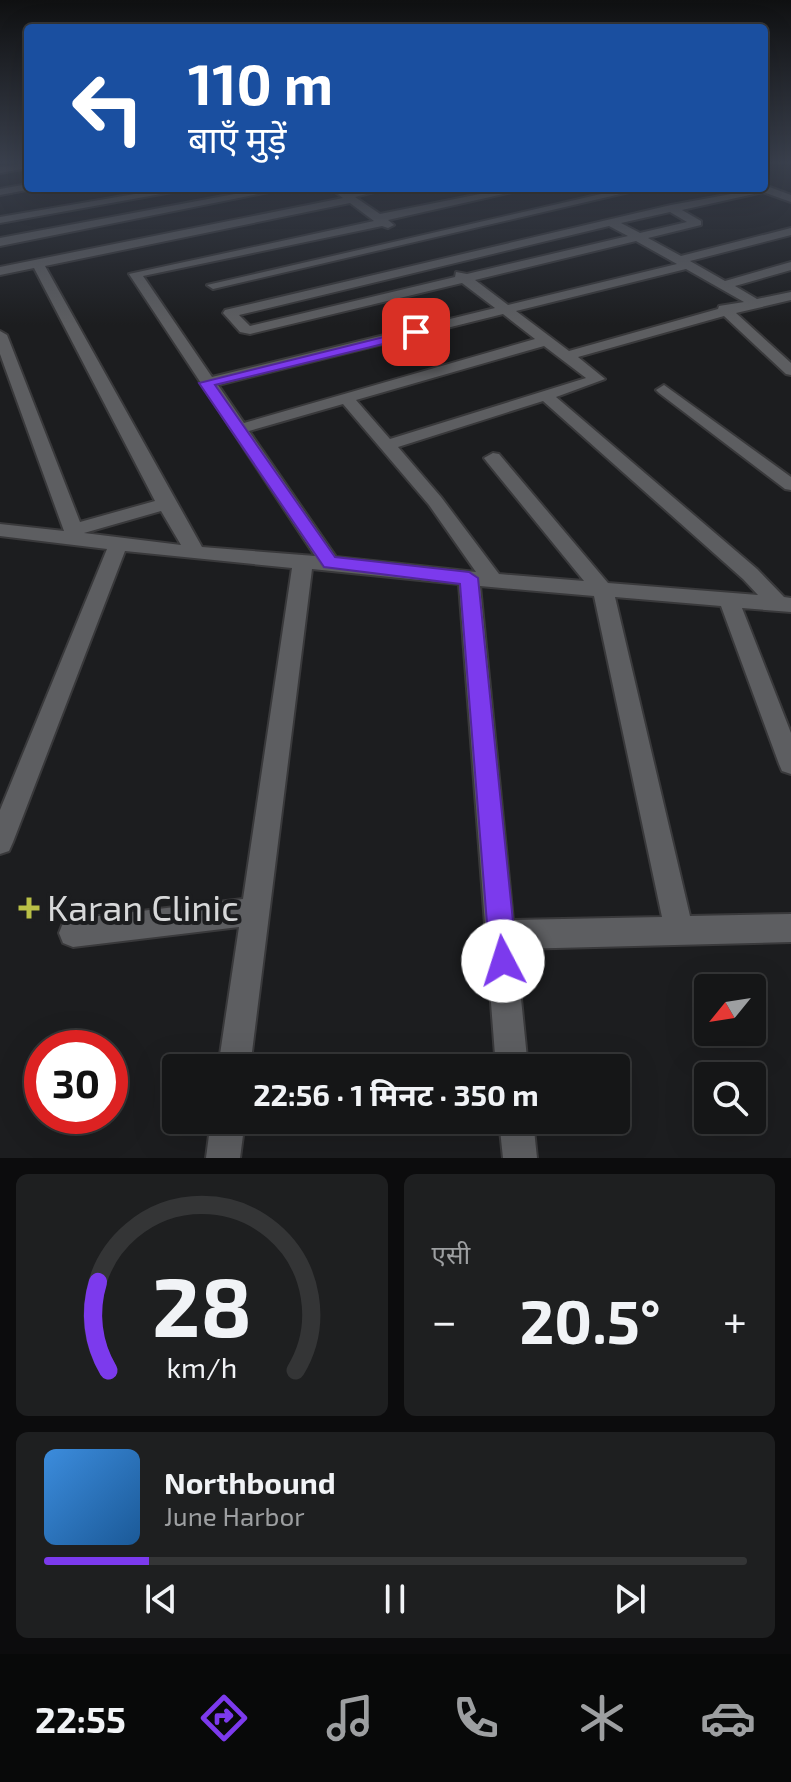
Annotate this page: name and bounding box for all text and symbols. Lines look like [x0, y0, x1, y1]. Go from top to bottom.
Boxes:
text: 110 m [188, 49, 333, 116]
icon: left [56, 56, 160, 160]
text: बाएँ मुड़ें [188, 117, 287, 160]
pin [382, 298, 450, 366]
icon: arrive [394, 310, 438, 354]
place label: Karan Clinic [47, 885, 239, 928]
marker: Karan Clinic [18, 897, 40, 919]
position arrow [461, 919, 545, 1003]
north arrow [694, 974, 766, 1046]
map controls [694, 974, 766, 1134]
speed limit sign: 30 [24, 1030, 128, 1134]
button: search [694, 1062, 766, 1134]
text: 22:56 · 1 मिनट · 350 m [253, 1076, 539, 1112]
text: एसी [432, 1238, 470, 1269]
text: 28 [152, 1254, 252, 1354]
text: 20.5° [519, 1284, 661, 1356]
text: − [432, 1293, 457, 1346]
text: + [723, 1293, 747, 1346]
text: km/h [166, 1349, 237, 1384]
text: Northbound [164, 1464, 336, 1500]
text: June Harbor [164, 1500, 305, 1531]
icon: previous [139, 1577, 183, 1621]
icon: pause [373, 1577, 417, 1621]
icon: next [608, 1577, 652, 1621]
icon: directions [196, 1690, 252, 1746]
icon: music [322, 1690, 378, 1746]
icon: phone [448, 1690, 504, 1746]
icon: climate [574, 1690, 630, 1746]
icon: car [700, 1690, 756, 1746]
text: 22:55 [35, 1697, 126, 1740]

